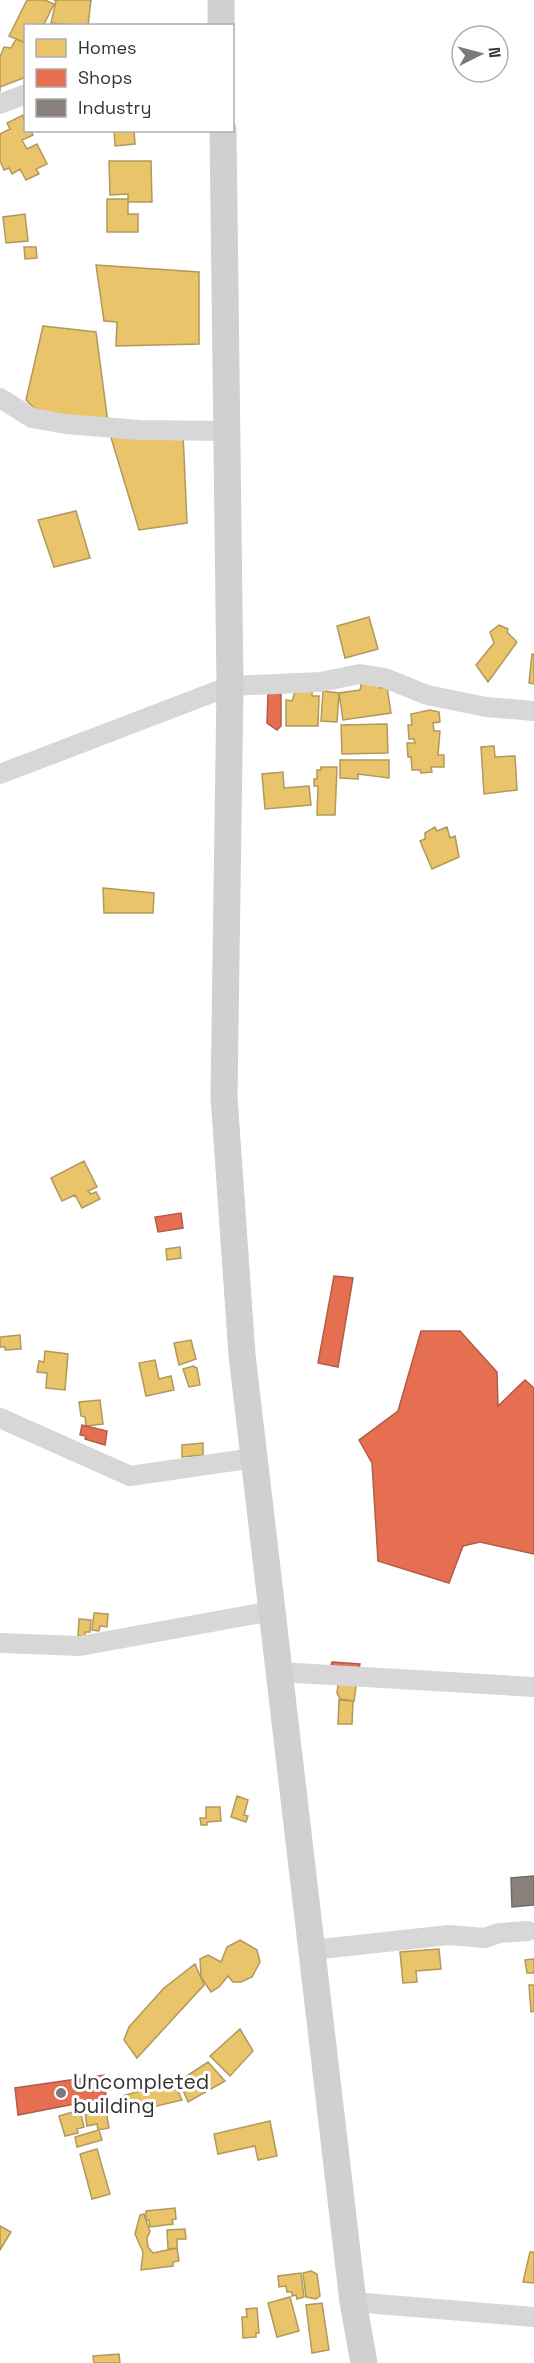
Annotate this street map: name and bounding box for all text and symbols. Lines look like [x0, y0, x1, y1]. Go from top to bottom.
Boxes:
legend [24, 24, 234, 132]
north arrow [450, 24, 510, 84]
text: Homes [78, 36, 137, 59]
text: N [483, 46, 505, 59]
text: Shops [78, 66, 132, 89]
text: Industry [78, 96, 151, 119]
place label: Uncompleted building [73, 2068, 209, 2119]
marker: Uncompleted building [54, 2086, 68, 2100]

